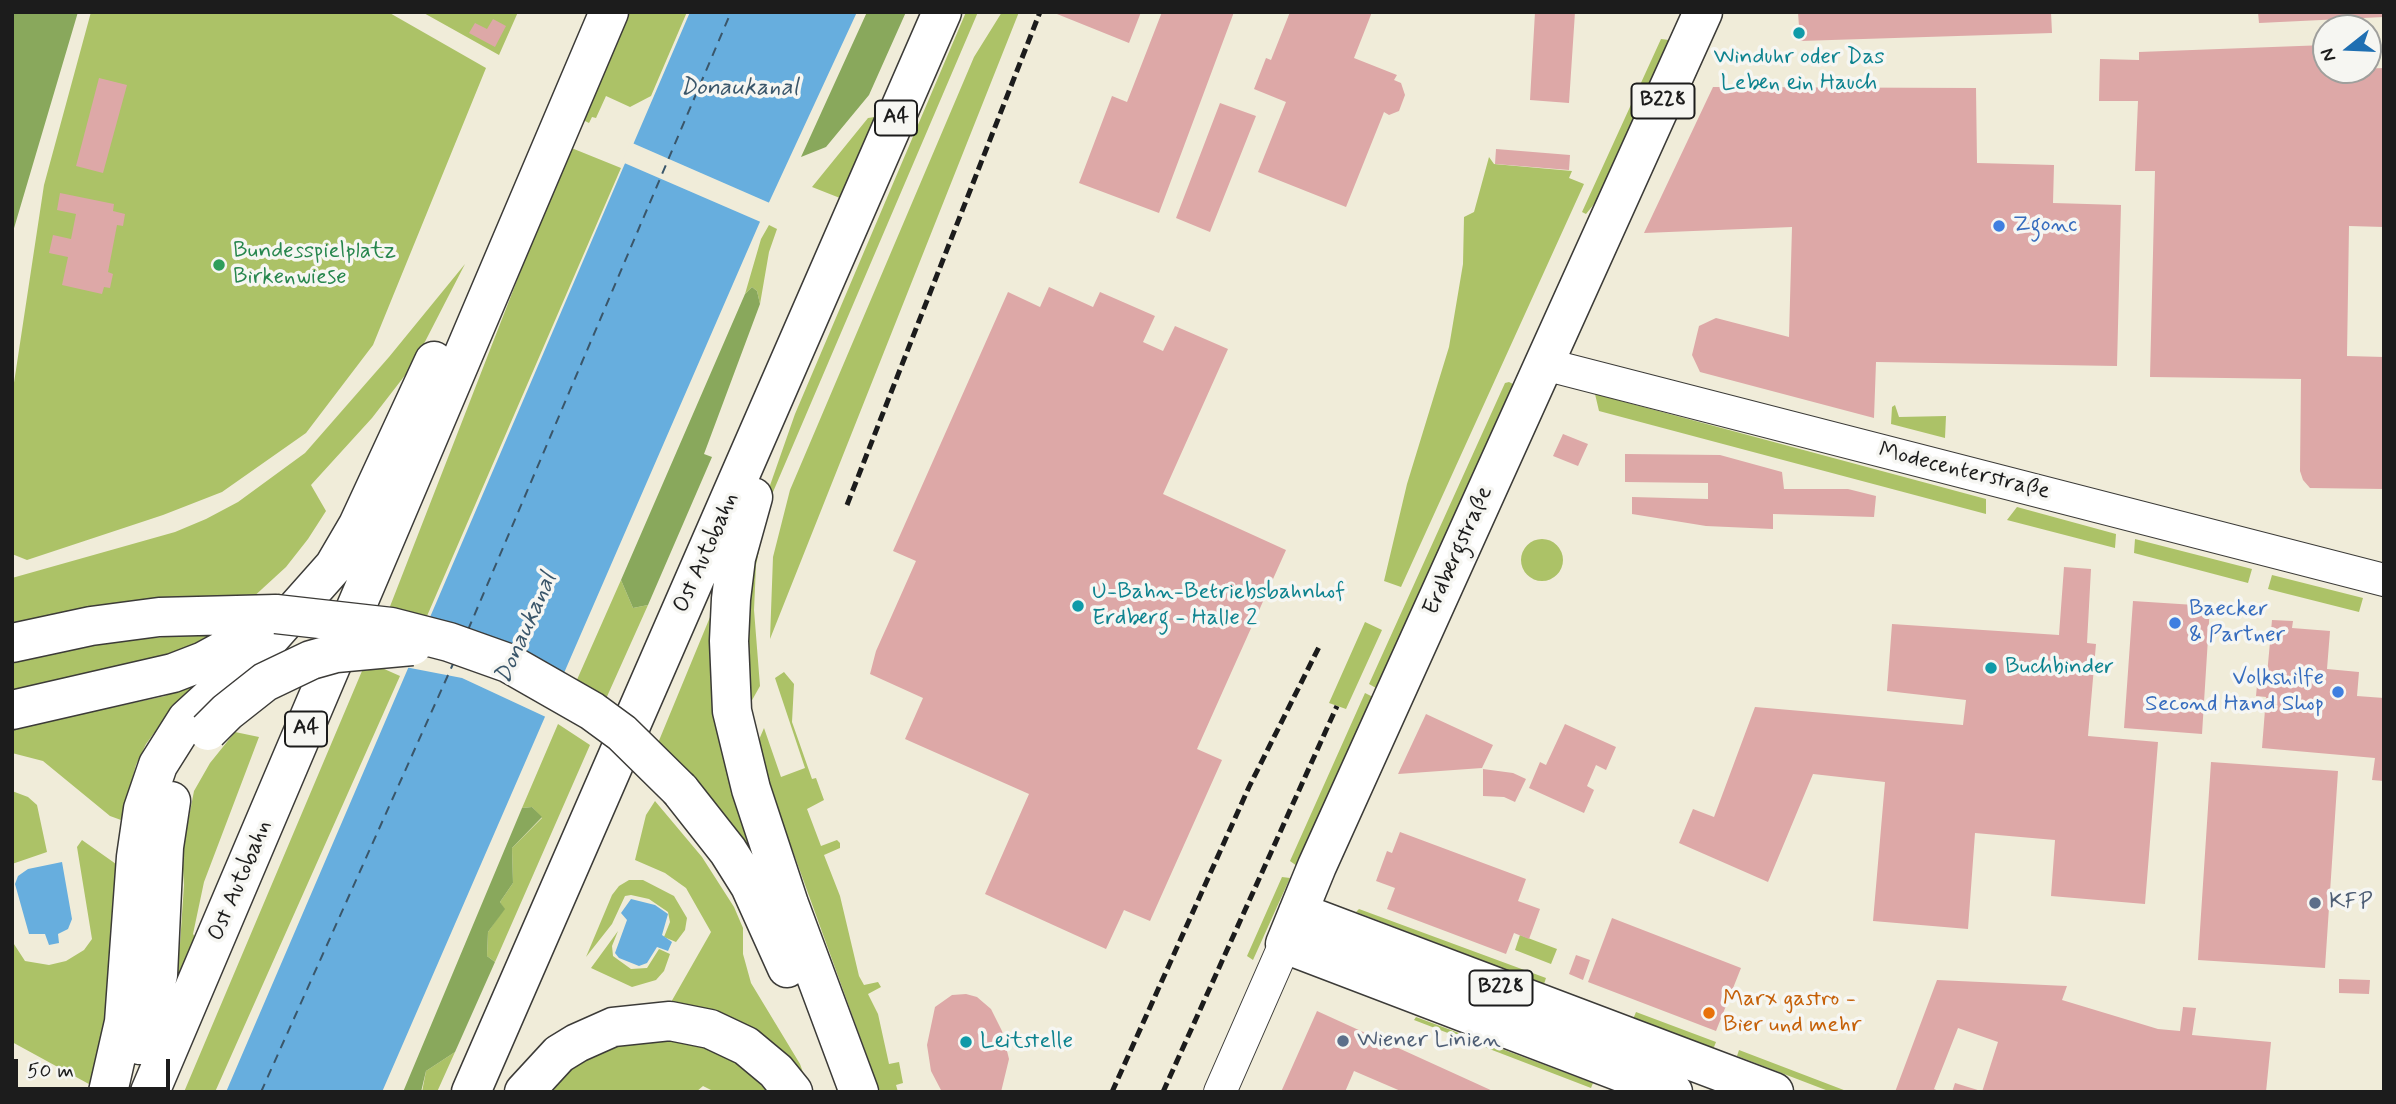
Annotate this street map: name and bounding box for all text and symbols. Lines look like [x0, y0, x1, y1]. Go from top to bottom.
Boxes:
north arrow [2312, 14, 2382, 84]
marker: Winduhr oder Das Leben ein Hauch [1791, 25, 1807, 41]
place label: Winduhr oder Das Leben ein Hauch [1713, 44, 1885, 98]
text: N [2315, 45, 2342, 65]
water label: Donaukanal [680, 75, 798, 103]
road number: B228 [1632, 84, 1694, 119]
road number: A4 [875, 100, 917, 136]
place label: Zgonc [2013, 212, 2077, 240]
marker: Zgonc [1991, 218, 2007, 234]
place label: Bundesspielplatz Birkenwiese [233, 238, 396, 292]
marker: Bundesspielplatz Birkenwiese [211, 257, 227, 273]
street label: Modecenterstraße [1876, 437, 2052, 507]
street label: Erdbergstraße [1418, 482, 1500, 620]
street label: Ost Autobahn [668, 489, 746, 617]
water label: Donaukanal [490, 569, 564, 689]
place label: U-Bahn-Betriebsbahnhof Erdberg - Halle 2 [1092, 579, 1345, 633]
place label: Baecker & Partner [2189, 596, 2285, 650]
marker: U-Bahn-Betriebsbahnhof Erdberg - Halle 2 [1070, 598, 1086, 614]
marker: Baecker & Partner [2167, 615, 2183, 631]
place label: Buchbinder [2005, 654, 2114, 682]
marker: Buchbinder [1983, 660, 1999, 676]
place label: Volkshilfe Second Hand Shop [2145, 665, 2324, 719]
marker: Volkshilfe Second Hand Shop [2330, 684, 2346, 700]
road number: A4 [285, 712, 327, 746]
street label: Ost Autobahn [203, 816, 279, 946]
place label: KFP [2329, 889, 2373, 917]
marker: KFP [2307, 895, 2323, 911]
road number: B228 [1470, 970, 1532, 1006]
place label: Marx gastro - Bier und mehr [1723, 986, 1861, 1040]
marker: Marx gastro - Bier und mehr [1701, 1005, 1717, 1021]
place label: Wiener Linien [1357, 1027, 1501, 1055]
place label: Leitstelle [980, 1028, 1073, 1056]
marker: Wiener Linien [1335, 1033, 1351, 1049]
marker: Leitstelle [958, 1034, 974, 1050]
scale bar [18, 1044, 173, 1088]
text: 50 m [27, 1057, 74, 1085]

